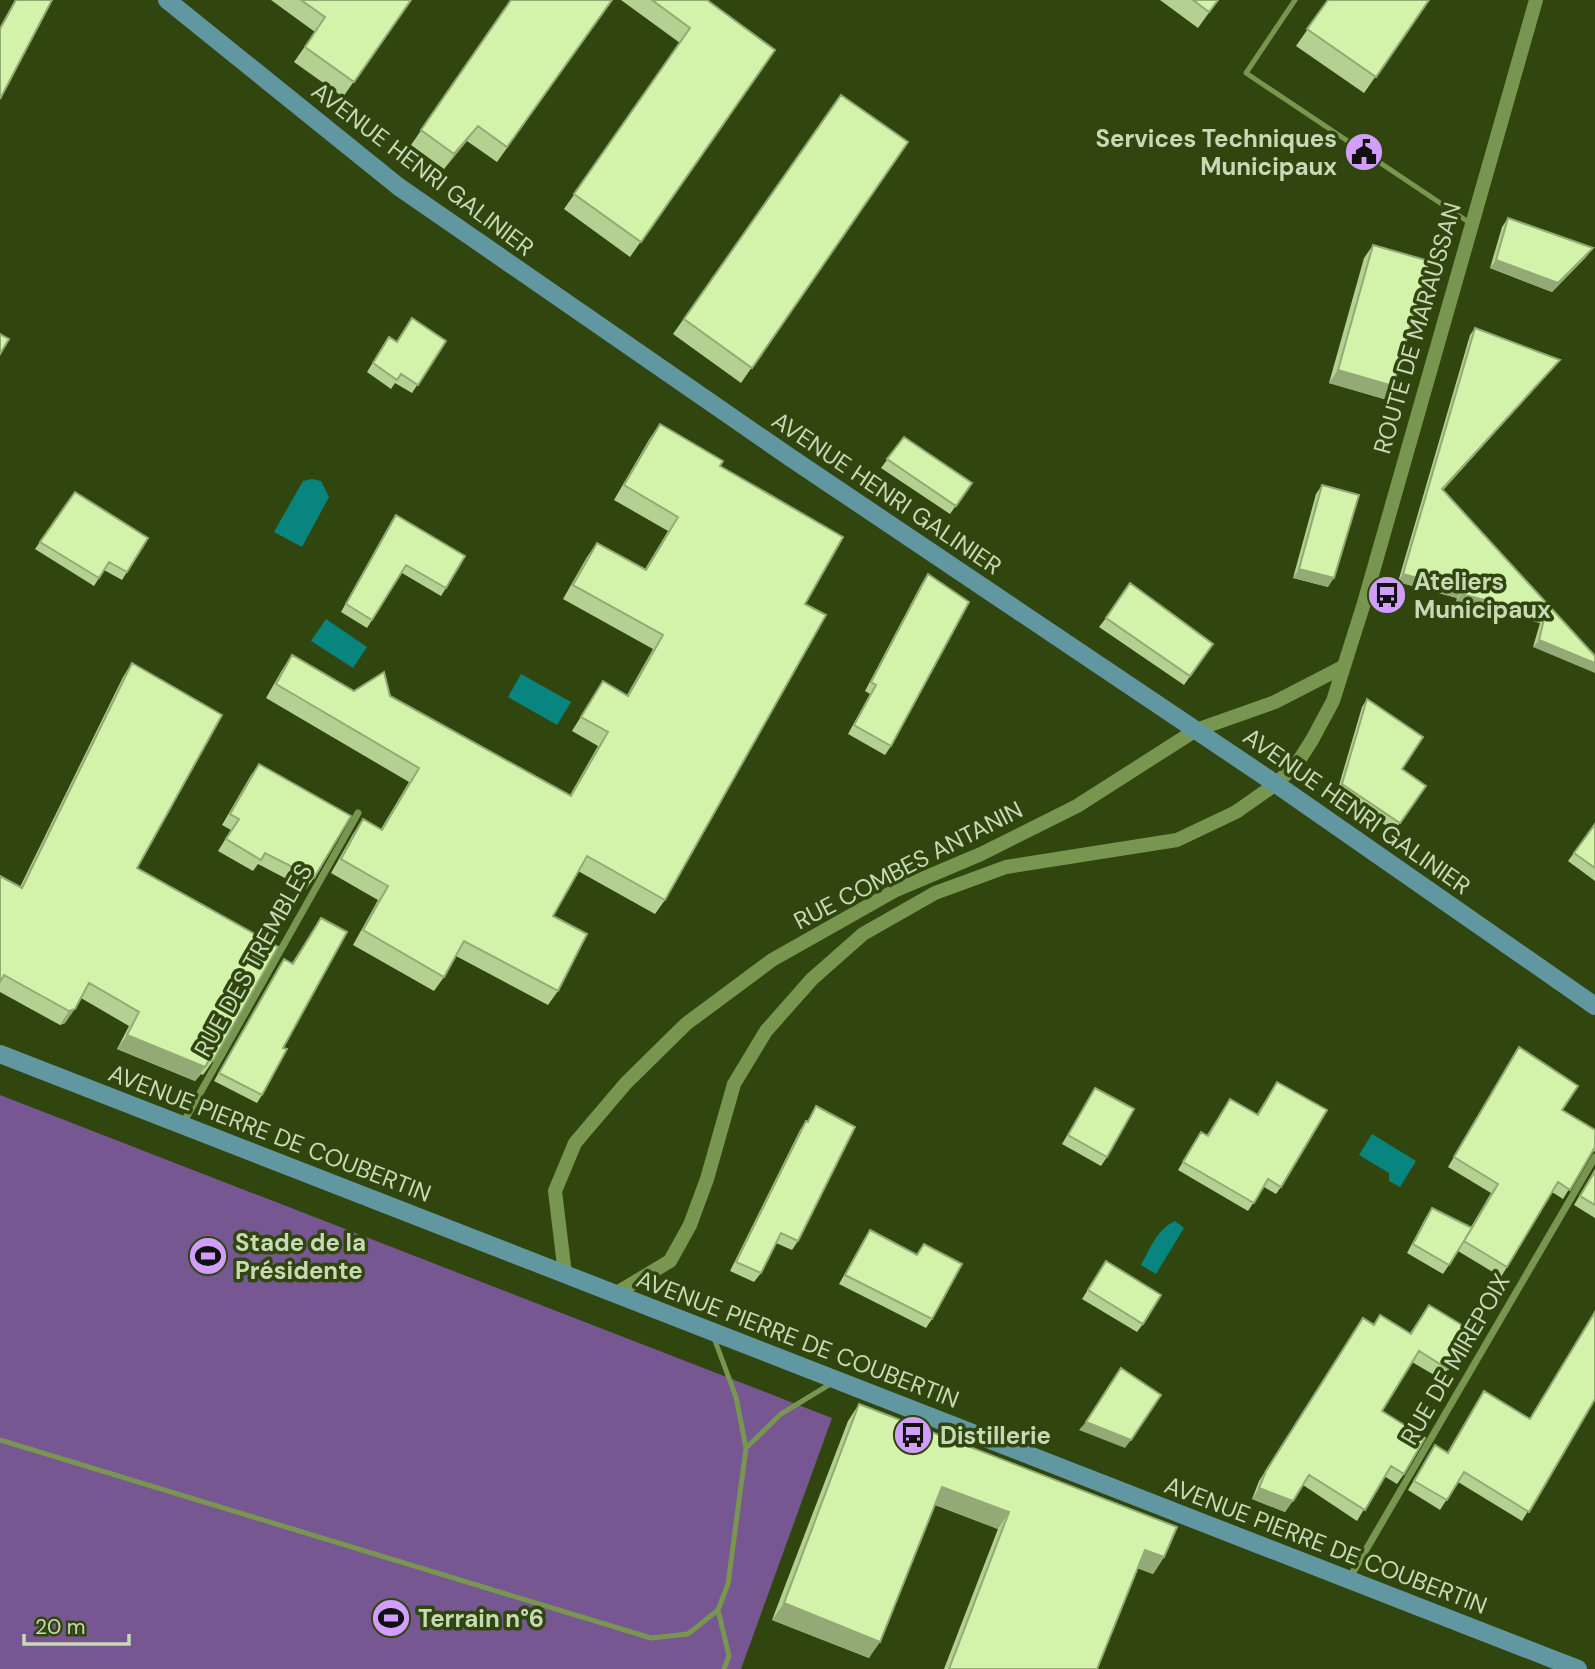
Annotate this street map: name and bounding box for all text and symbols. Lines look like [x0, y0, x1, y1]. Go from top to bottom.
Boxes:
street label: AVENUE HENRI GALINIER [306, 75, 540, 263]
place label: Services Techniques Municipaux [1096, 123, 1337, 182]
public building icon: Services Techniques Municipaux [1343, 131, 1385, 173]
street label: ROUTE DE MARAUSSAN [1366, 199, 1468, 457]
street label: AVENUE HENRI GALINIER [766, 404, 1008, 582]
place label: Ateliers Municipaux [1414, 566, 1551, 625]
bus stop icon: Ateliers Municipaux [1366, 574, 1408, 616]
street label: AVENUE HENRI GALINIER [1237, 721, 1477, 901]
street label: RUE COMBES ANTANIN [788, 794, 1028, 936]
street label: RUE DES TREMBLES [187, 858, 319, 1062]
street label: AVENUE PIERRE DE COUBERTIN [104, 1057, 436, 1209]
place label: Stade de la Présidente [235, 1227, 366, 1286]
sports icon: Stade de la Présidente [187, 1235, 229, 1277]
street label: AVENUE PIERRE DE COUBERTIN [632, 1263, 964, 1415]
street label: RUE DE MIREPOIX [1393, 1268, 1517, 1450]
bus stop icon: Distillerie [892, 1414, 934, 1456]
place label: Distillerie [940, 1420, 1051, 1451]
street label: AVENUE PIERRE DE COUBERTIN [1160, 1469, 1492, 1621]
sports icon: Terrain n°6 [370, 1597, 412, 1639]
scale bar [24, 1602, 130, 1646]
place label: Terrain n°6 [418, 1603, 544, 1634]
text: 20 m [35, 1613, 86, 1641]

